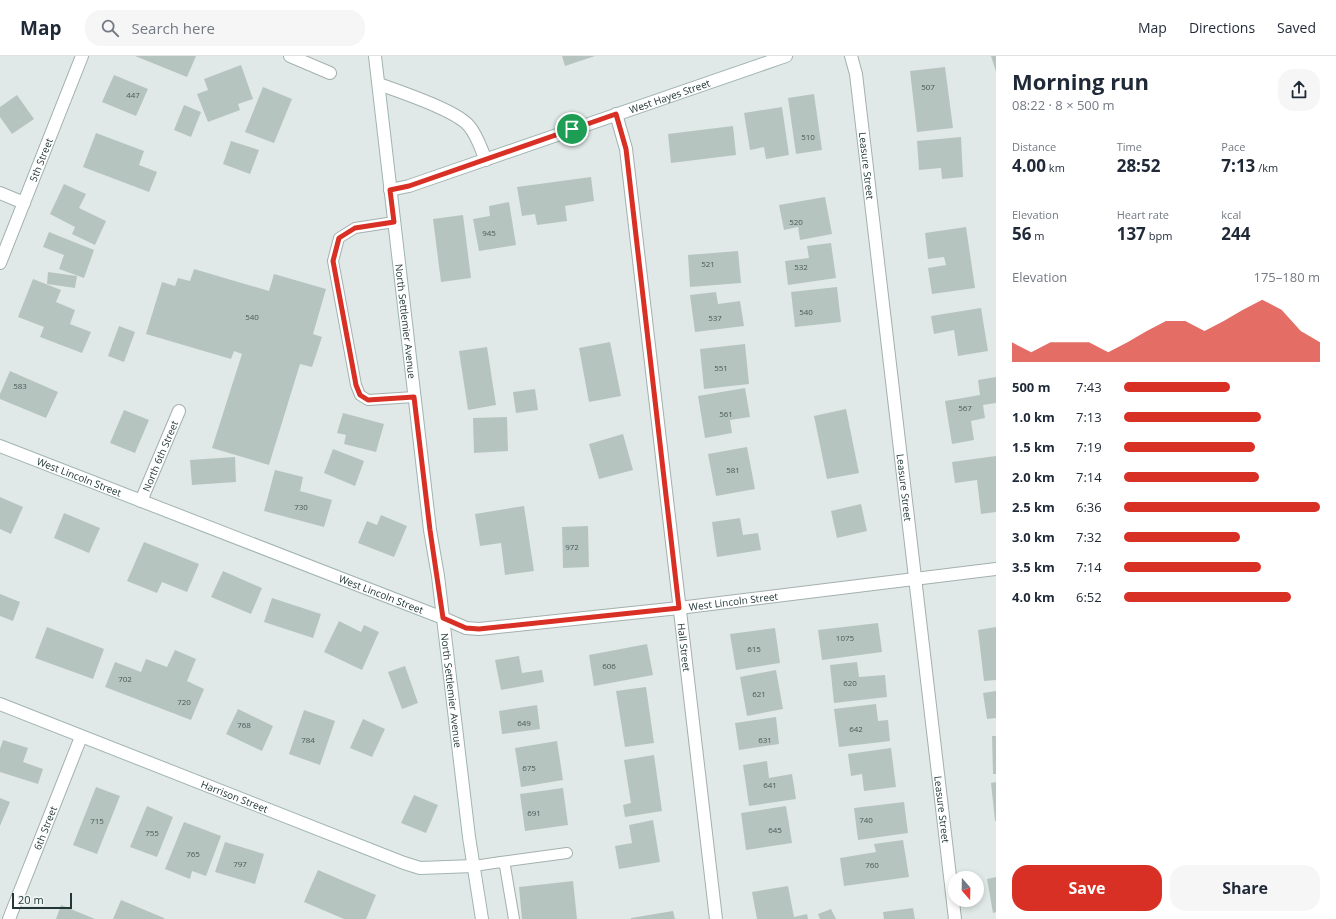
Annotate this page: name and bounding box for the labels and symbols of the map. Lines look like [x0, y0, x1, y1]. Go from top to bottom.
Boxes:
street label: West Hayes Street [627, 76, 712, 117]
house number: 507 [921, 81, 935, 92]
house number: 447 [126, 89, 140, 100]
pin [555, 112, 589, 146]
house number: 510 [801, 131, 815, 142]
street label: Leasure Street [856, 131, 878, 201]
street label: 5th Street [26, 135, 56, 184]
house number: 520 [789, 216, 803, 227]
house number: 945 [482, 227, 496, 238]
house number: 521 [701, 258, 715, 269]
house number: 532 [794, 261, 808, 272]
street label: North Settlemier Avenue [392, 263, 419, 380]
house number: 540 [799, 306, 813, 317]
house number: 540 [245, 311, 259, 322]
house number: 537 [708, 312, 722, 323]
house number: 551 [714, 362, 728, 373]
house number: 583 [13, 380, 27, 391]
house number: 567 [958, 402, 972, 413]
house number: 561 [719, 408, 733, 419]
street label: North 6th Street [139, 418, 181, 494]
street label: Leasure Street [894, 453, 915, 522]
street label: West Lincoln Street [35, 454, 124, 500]
house number: 581 [726, 464, 740, 475]
house number: 730 [294, 501, 308, 512]
house number: 972 [565, 541, 579, 552]
street label: West Lincoln Street [337, 571, 426, 617]
street label: West Lincoln Street [688, 589, 779, 614]
street label: Hall Street [674, 622, 694, 673]
street label: North Settlemier Avenue [438, 632, 465, 749]
house number: 1075 [836, 632, 855, 643]
house number: 615 [747, 643, 761, 654]
house number: 606 [602, 660, 616, 671]
house number: 702 [118, 673, 132, 684]
house number: 620 [843, 677, 857, 688]
house number: 621 [752, 688, 766, 699]
house number: 720 [177, 696, 191, 707]
house number: 649 [517, 717, 531, 728]
house number: 768 [237, 719, 251, 730]
house number: 642 [849, 723, 863, 734]
house number: 784 [301, 734, 315, 745]
house number: 631 [758, 734, 772, 745]
house number: 675 [522, 762, 536, 773]
street label: Leasure Street [931, 775, 953, 844]
street label: Harrison Street [199, 777, 271, 816]
house number: 641 [763, 779, 777, 790]
street label: 6th Street [30, 804, 60, 852]
house number: 691 [527, 807, 541, 818]
house number: 740 [859, 814, 873, 825]
house number: 715 [90, 815, 104, 826]
house number: 645 [768, 824, 782, 835]
house number: 755 [145, 827, 159, 838]
house number: 765 [186, 848, 200, 859]
house number: 797 [233, 858, 247, 869]
house number: 760 [865, 859, 879, 870]
north arrow [948, 871, 984, 907]
scale bar [12, 891, 72, 910]

